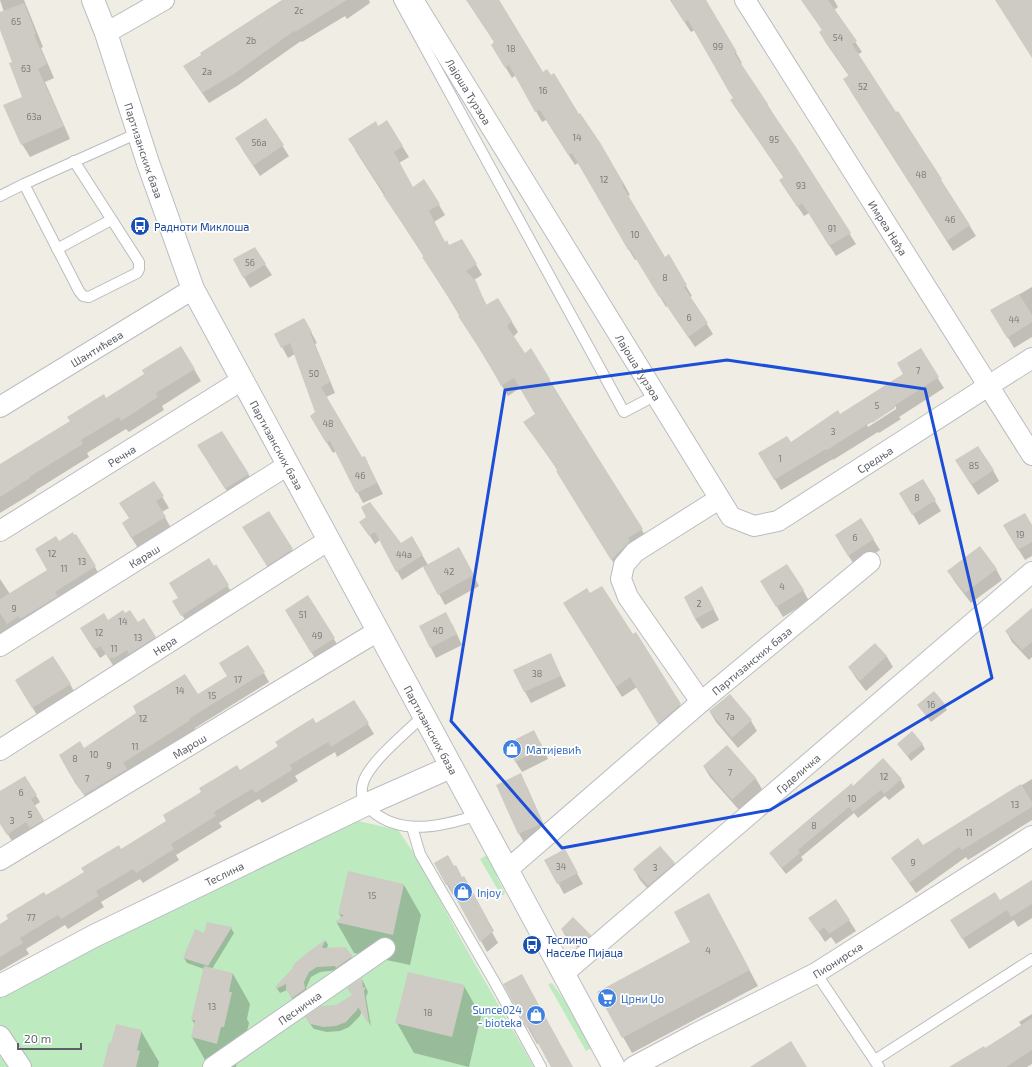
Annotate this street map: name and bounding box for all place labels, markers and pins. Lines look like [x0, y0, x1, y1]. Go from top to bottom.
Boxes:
bus stop icon: Радноти Миклоша [129, 215, 151, 237]
place label: Радноти Миклоша [154, 220, 249, 233]
shop icon: Матијевић [501, 738, 523, 760]
place label: Матијевић [526, 743, 581, 757]
shop icon: Injoy [452, 881, 474, 903]
place label: Injoy [477, 886, 501, 900]
place label: Теслино Насеље Пијаца [546, 933, 623, 960]
bus stop icon: Теслино Насеље Пијаца [521, 934, 543, 956]
supermarket icon: Црни Џо [596, 987, 618, 1009]
place label: Црни Џо [621, 992, 664, 1005]
place label: Sunce024 - bioteka [472, 1003, 522, 1029]
shop icon: Sunce024 - bioteka [525, 1004, 547, 1026]

